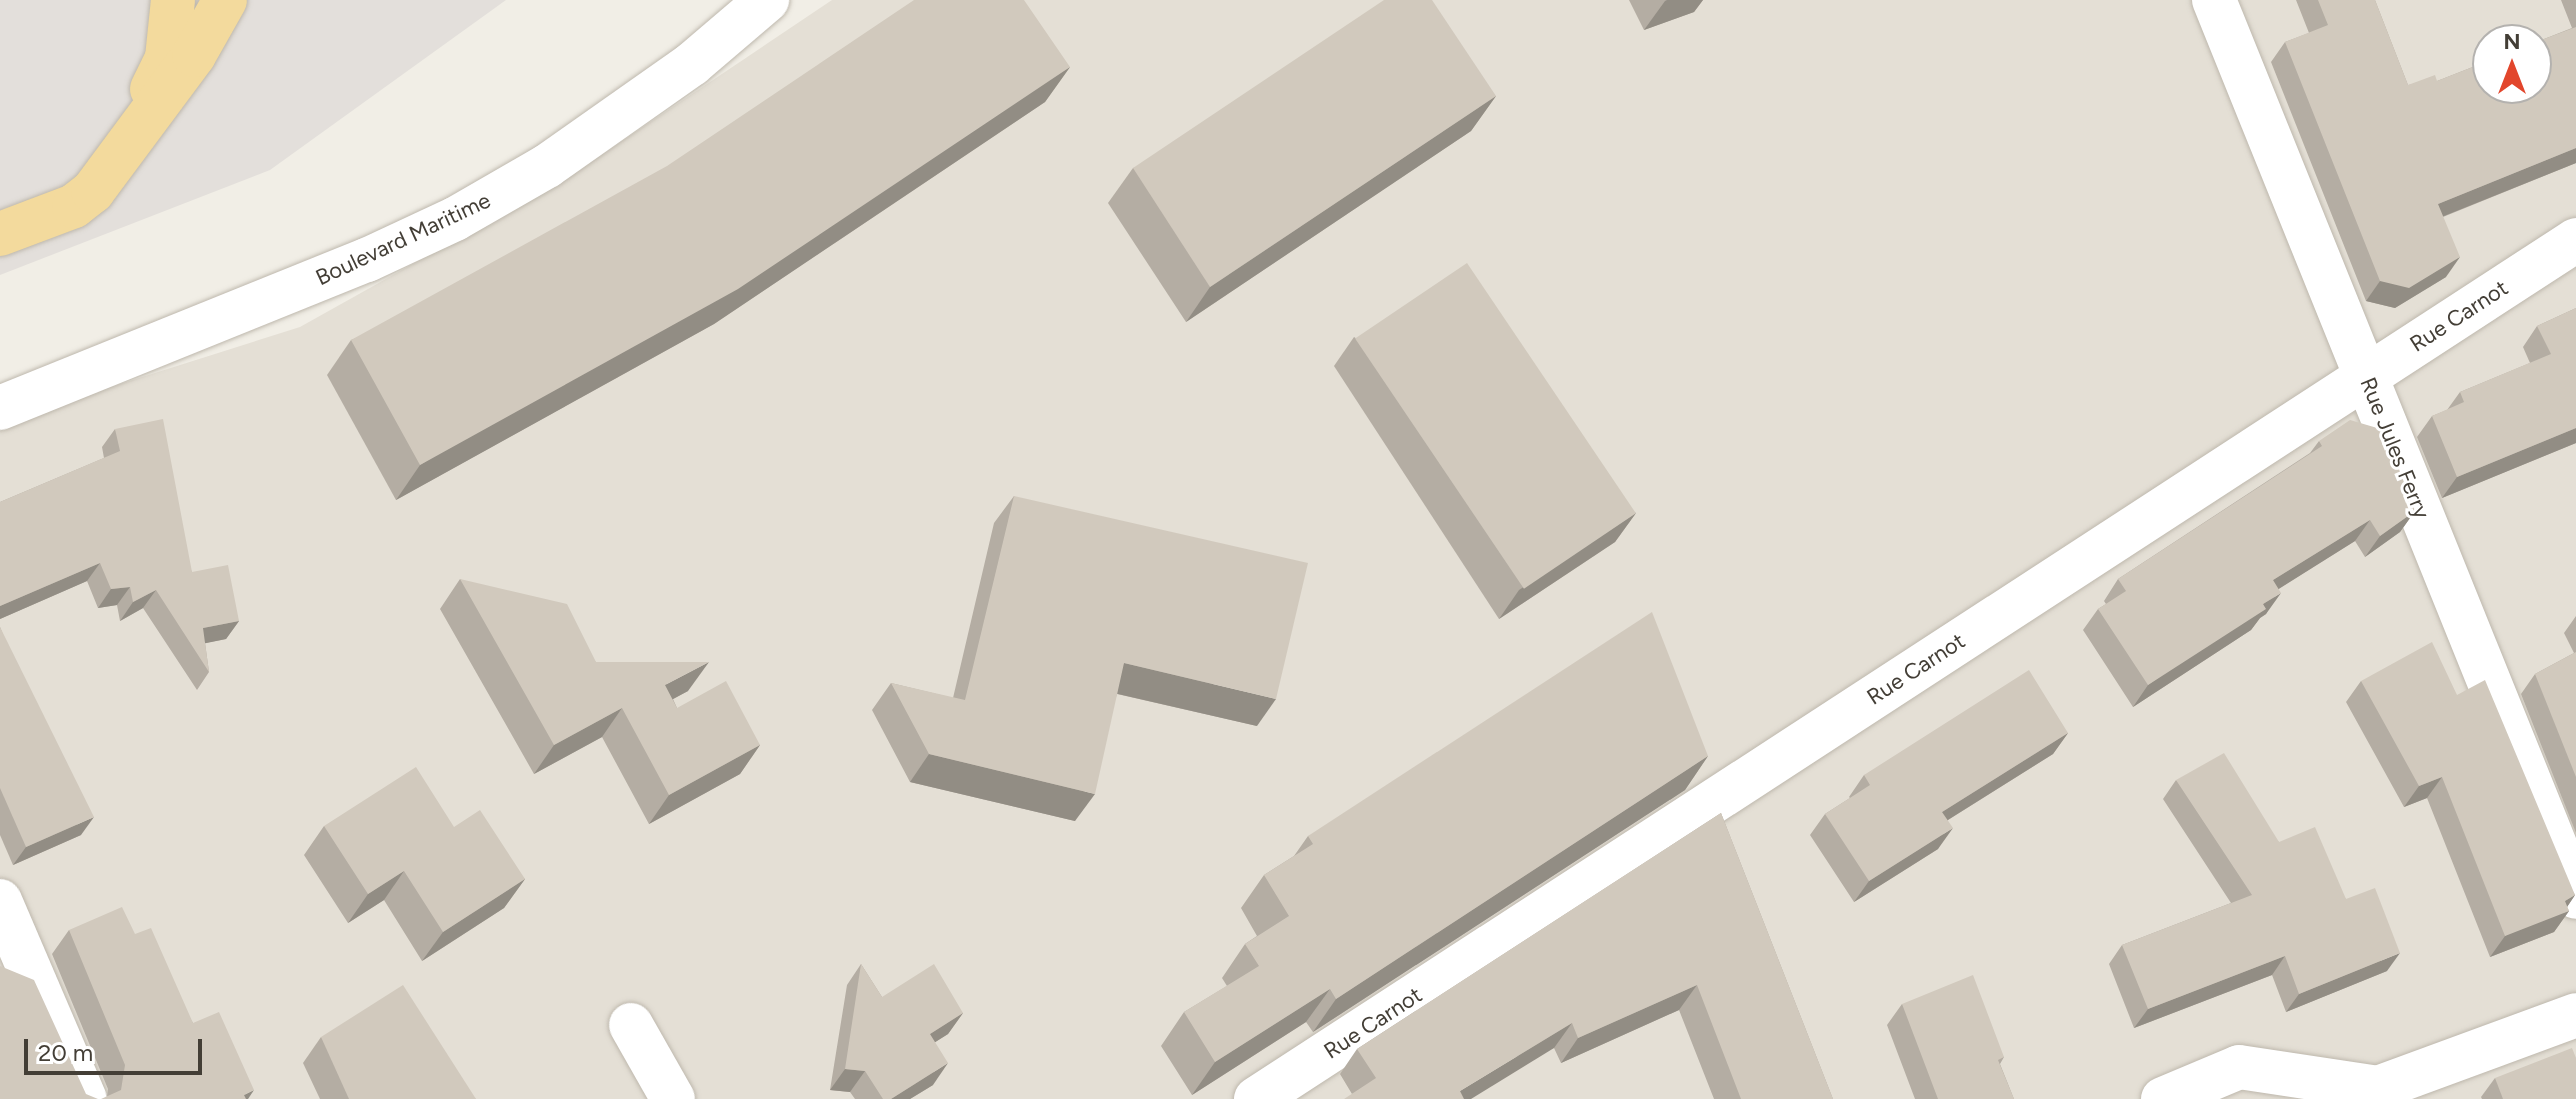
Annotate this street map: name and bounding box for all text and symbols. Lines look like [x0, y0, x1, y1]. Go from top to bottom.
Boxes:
north arrow [2472, 24, 2552, 104]
text: N [2503, 28, 2521, 55]
street label: Boulevard Maritime [311, 187, 495, 291]
street label: Rue Carnot [2405, 275, 2513, 357]
street label: Rue Jules Ferry [2355, 374, 2435, 522]
street label: Rue Carnot [1862, 628, 1970, 710]
street label: Rue Carnot [1319, 982, 1427, 1064]
scale bar [28, 1023, 206, 1073]
text: 20 m [38, 1038, 93, 1067]

